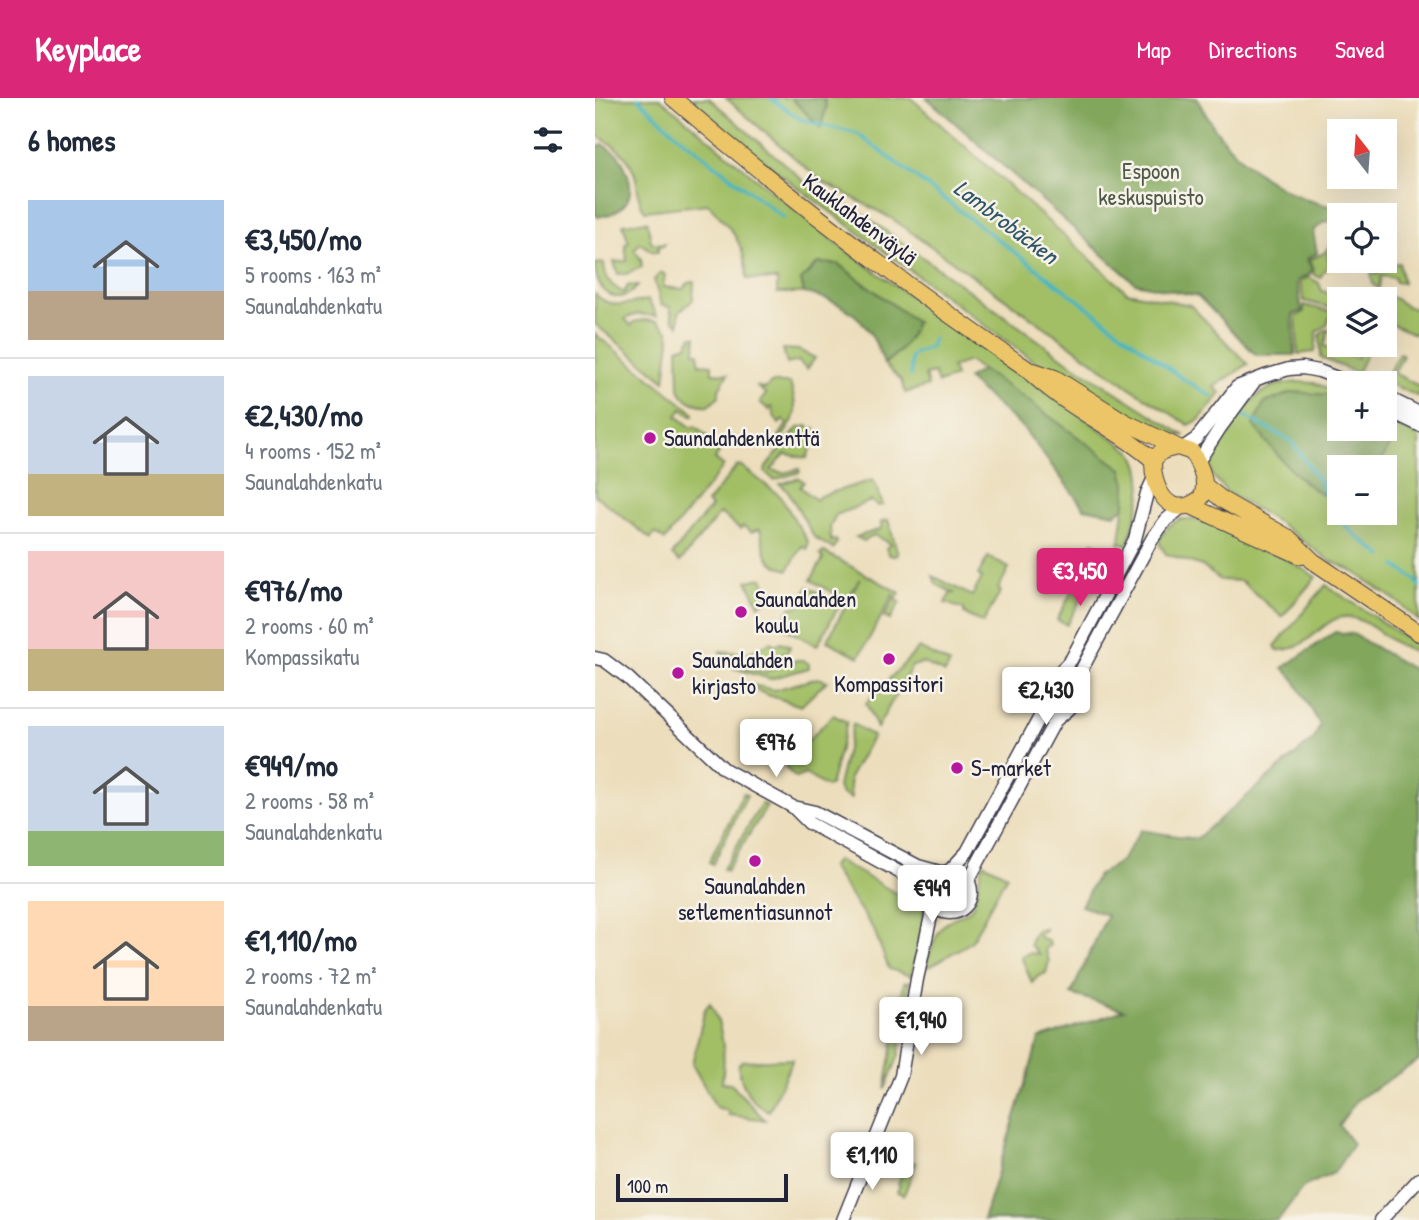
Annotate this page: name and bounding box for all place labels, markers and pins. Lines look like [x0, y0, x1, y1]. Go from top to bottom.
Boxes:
place label: Saunalahdenkenttä [664, 422, 819, 453]
marker: Saunalahdenkenttä [642, 430, 658, 446]
pin: €3,450 [1023, 548, 1137, 608]
place label: Saunalahden koulu [755, 583, 857, 640]
marker: Saunalahden koulu [733, 604, 749, 620]
place label: Saunalahden kirjasto [692, 644, 794, 701]
marker: Kompassitori [881, 651, 897, 667]
marker: Saunalahden kirjasto [670, 665, 686, 681]
place label: Kompassitori [834, 668, 944, 699]
pin: €2,430 [989, 668, 1103, 727]
pin: €976 [735, 720, 817, 779]
place label: S-market [971, 752, 1052, 783]
marker: S-market [949, 760, 965, 776]
marker: Saunalahden setlementiasunnot [747, 853, 763, 869]
pin: €949 [891, 866, 973, 925]
place label: Saunalahden setlementiasunnot [678, 870, 833, 927]
pin: €1,940 [864, 998, 978, 1057]
pin: €1,110 [815, 1132, 929, 1192]

